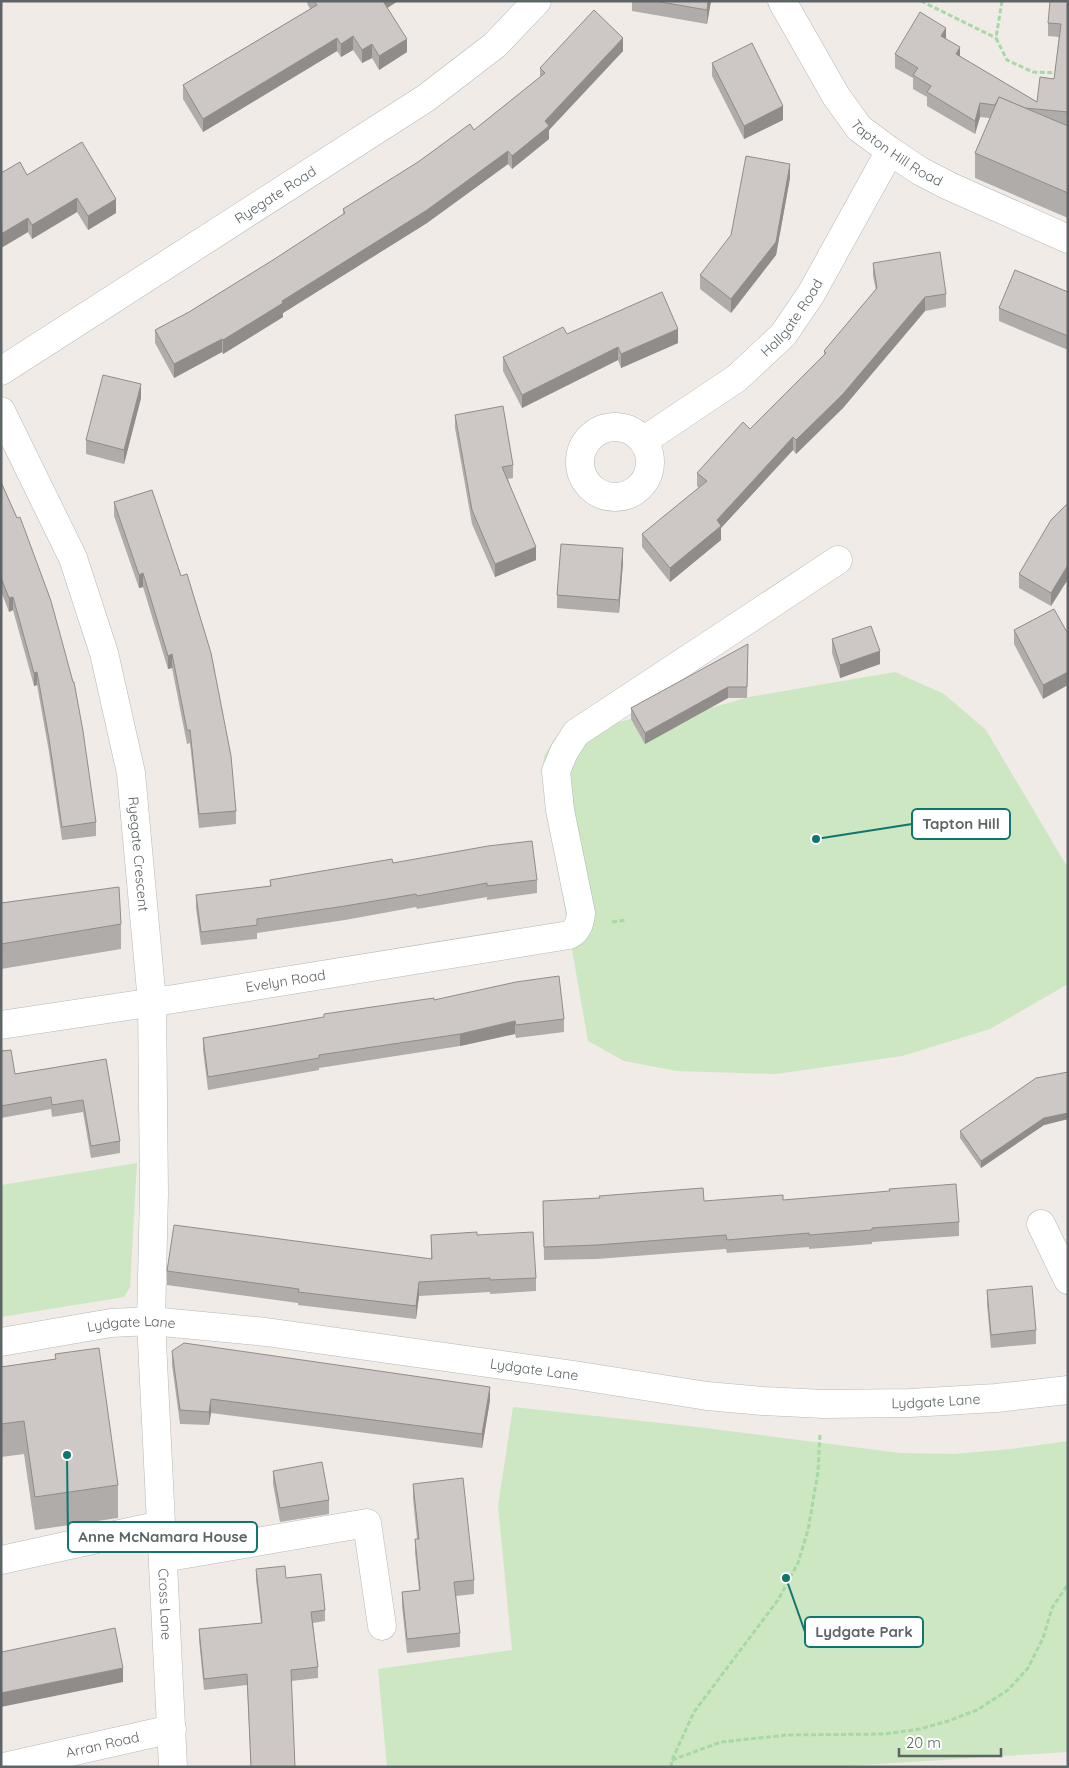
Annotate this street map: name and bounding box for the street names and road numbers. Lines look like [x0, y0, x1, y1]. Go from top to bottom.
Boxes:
street label: Tapton Hill Road [847, 116, 946, 190]
street label: Ryegate Road [231, 162, 319, 228]
street label: Hallgate Road [757, 276, 827, 361]
street label: Ryegate Crescent [124, 796, 153, 913]
street label: Evelyn Road [244, 966, 327, 996]
street label: Lydgate Lane [86, 1312, 177, 1336]
street label: Lydgate Lane [489, 1354, 580, 1385]
street label: Lydgate Lane [891, 1390, 981, 1412]
street label: Cross Lane [154, 1568, 176, 1640]
street label: Arran Road [64, 1728, 141, 1762]

